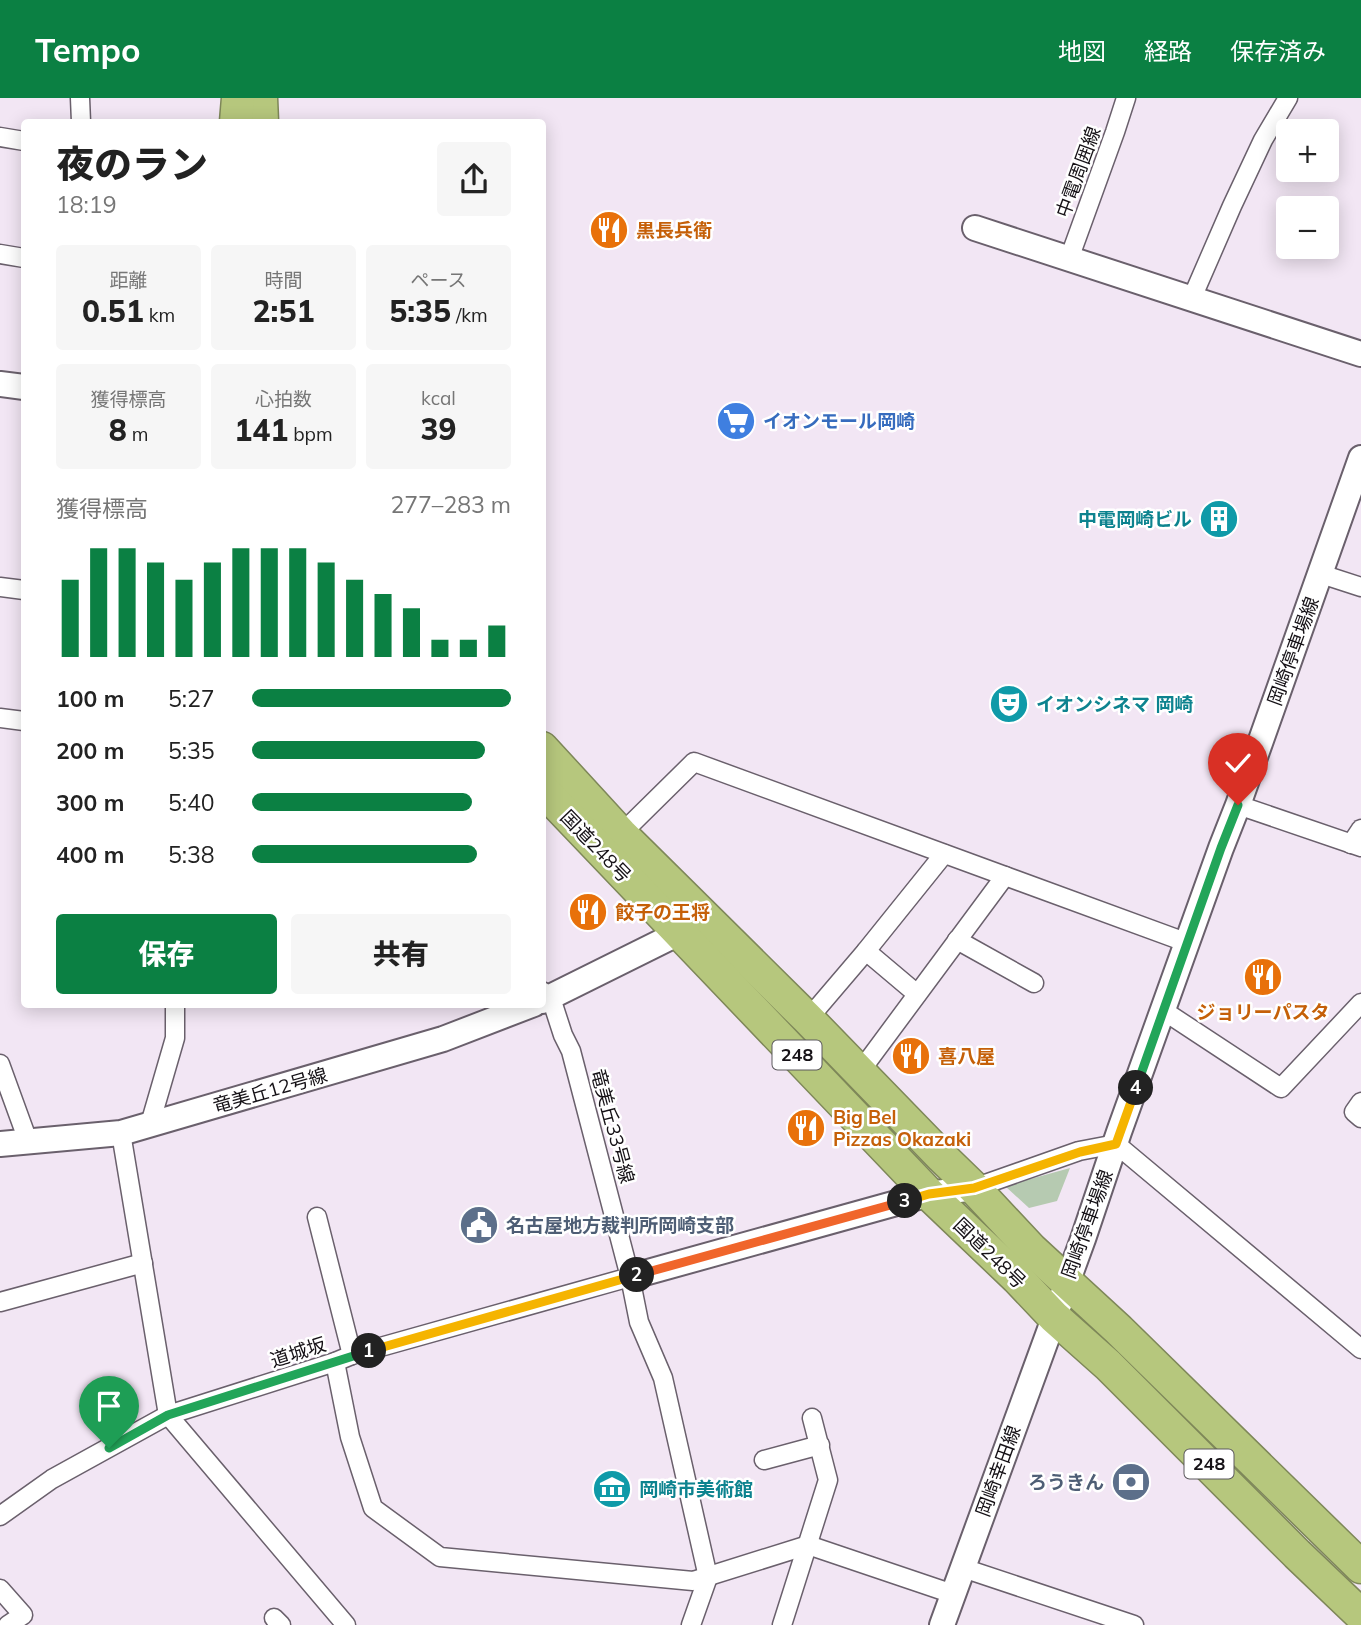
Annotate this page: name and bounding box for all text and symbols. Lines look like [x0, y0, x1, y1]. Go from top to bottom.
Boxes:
text: Tempo [35, 29, 141, 70]
text: 地図 [1058, 36, 1106, 66]
text: 経路 [1144, 36, 1192, 66]
text: 保存済み [1230, 36, 1326, 66]
map controls [1276, 119, 1339, 259]
button: + [1276, 119, 1339, 182]
street label: 中電周囲線 [1050, 123, 1106, 221]
text: 夜のラン [56, 140, 208, 188]
button: share [437, 142, 511, 216]
text: 18:19 [56, 190, 116, 219]
button: − [1276, 196, 1339, 259]
restaurant icon: 黒長兵衛 [588, 209, 630, 251]
place label: 黒長兵衛 [636, 218, 712, 242]
text: 距離 [109, 268, 148, 292]
text: 時間 [264, 268, 303, 292]
text: ペース [410, 268, 467, 292]
text: 0.51 [82, 292, 144, 330]
text: 2:51 [253, 292, 314, 330]
text: 5:35 [389, 292, 451, 330]
text: km [144, 303, 175, 327]
text: /km [451, 303, 488, 327]
text: kcal [421, 386, 456, 410]
text: 獲得標高 [90, 387, 167, 411]
text: 心拍数 [255, 387, 312, 411]
supermarket icon: イオンモール岡崎 [715, 400, 757, 442]
place label: イオンモール岡崎 [763, 409, 915, 433]
text: 39 [421, 410, 457, 448]
text: 8 [109, 411, 127, 449]
text: 141 [234, 411, 288, 449]
text: m [127, 422, 148, 446]
text: bpm [288, 422, 333, 446]
text: 277–283 m [390, 490, 511, 519]
text: 獲得標高 [56, 494, 148, 523]
building icon: 中電岡崎ビル [1198, 498, 1240, 540]
place label: 中電岡崎ビル [1078, 507, 1192, 531]
street label: 岡崎停車場線 [1262, 593, 1324, 709]
theatre icon: イオンシネマ 岡崎 [988, 683, 1030, 725]
text: 100 m [56, 684, 124, 713]
text: 5:27 [168, 684, 215, 713]
place label: イオンシネマ 岡崎 [1036, 692, 1193, 716]
pin [1208, 733, 1268, 805]
text: 200 m [56, 736, 124, 765]
text: 5:35 [168, 736, 215, 765]
icon: check [1219, 744, 1257, 782]
text: 300 m [56, 788, 124, 817]
text: 5:40 [168, 788, 215, 817]
street label: 国道248号 [556, 805, 636, 887]
text: 400 m [56, 840, 124, 869]
text: 5:38 [168, 840, 215, 869]
restaurant icon: 餃子の王将 [567, 891, 609, 933]
place label: 餃子の王将 [615, 900, 710, 924]
button: 保存 [56, 914, 277, 994]
button: 共有 [291, 914, 511, 994]
restaurant icon: ジョリーパスタ [1242, 956, 1284, 998]
place label: ジョリーパスタ [1197, 1000, 1329, 1024]
restaurant icon: 喜八屋 [890, 1035, 932, 1077]
road number: 248 [772, 1040, 822, 1070]
place label: 喜八屋 [938, 1044, 995, 1068]
street label: 竜美丘12号線 [210, 1062, 330, 1118]
street label: 竜美丘33号線 [586, 1066, 640, 1186]
pin: 4 [1118, 1070, 1154, 1105]
text: 4 [1130, 1075, 1141, 1099]
place label: Big Bel Pizzas Okazaki [833, 1105, 971, 1151]
restaurant icon: Big Bel Pizzas Okazaki [785, 1107, 827, 1149]
street label: 岡崎停車場線 [1056, 1166, 1118, 1282]
pin: 3 [888, 1184, 922, 1218]
text: 3 [899, 1188, 910, 1212]
public building icon: 名古屋地方裁判所岡崎支部 [458, 1204, 500, 1246]
place label: 名古屋地方裁判所岡崎支部 [506, 1213, 734, 1237]
street label: 国道248号 [949, 1213, 1031, 1293]
pin: 2 [620, 1258, 654, 1292]
text: 2 [631, 1262, 642, 1286]
street label: 道城坂 [267, 1332, 329, 1372]
pin: 1 [352, 1334, 386, 1368]
text: 1 [363, 1338, 374, 1362]
pin [79, 1376, 139, 1448]
icon: arrive [90, 1387, 128, 1425]
street label: 岡崎幸田線 [970, 1422, 1026, 1520]
road number: 248 [1184, 1450, 1234, 1478]
bank icon: ろうきん [1110, 1461, 1152, 1503]
museum icon: 岡崎市美術館 [591, 1468, 633, 1510]
place label: ろうきん [1028, 1470, 1104, 1494]
place label: 岡崎市美術館 [639, 1477, 753, 1501]

